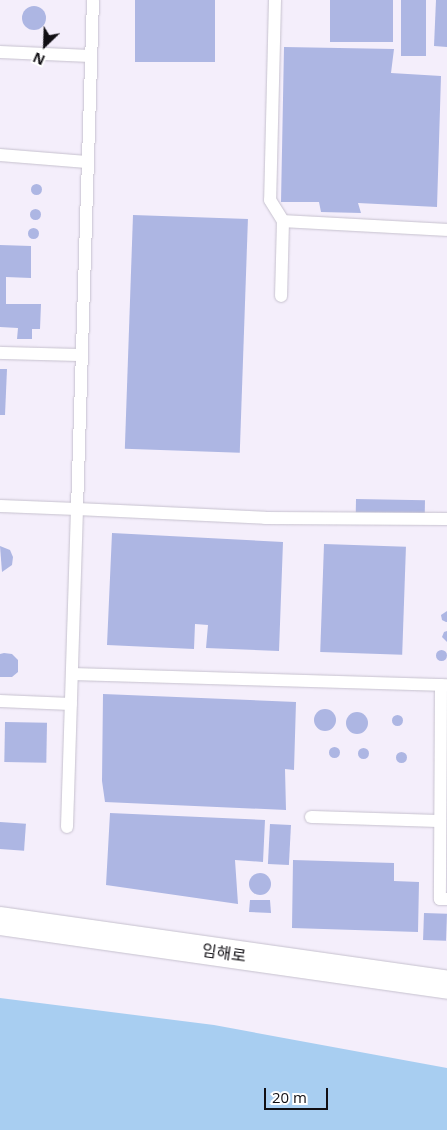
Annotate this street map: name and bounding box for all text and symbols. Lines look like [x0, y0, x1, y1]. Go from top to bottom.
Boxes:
north arrow [20, 20, 70, 70]
text: N [30, 48, 48, 70]
street label: 임해로 [201, 940, 247, 966]
scale bar [267, 1078, 331, 1110]
text: 20 m [272, 1087, 307, 1107]

